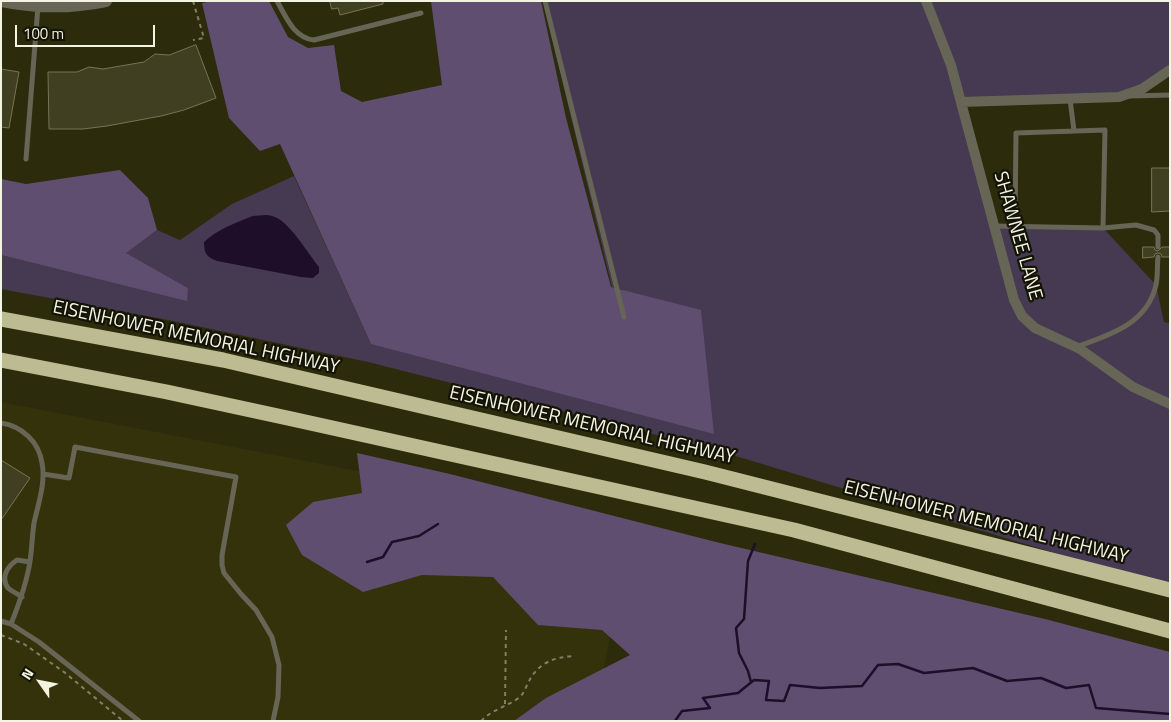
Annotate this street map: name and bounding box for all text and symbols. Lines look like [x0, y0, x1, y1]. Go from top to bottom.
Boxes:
scale bar [18, 15, 158, 47]
text: 100 m [23, 22, 64, 45]
street label: SHAWNEE LANE [988, 169, 1046, 303]
street label: EISENHOWER MEMORIAL HIGHWAY [51, 296, 341, 380]
street label: EISENHOWER MEMORIAL HIGHWAY [447, 382, 737, 470]
street label: EISENHOWER MEMORIAL HIGHWAY [841, 477, 1131, 569]
north arrow [15, 657, 65, 707]
text: N [16, 664, 38, 683]

